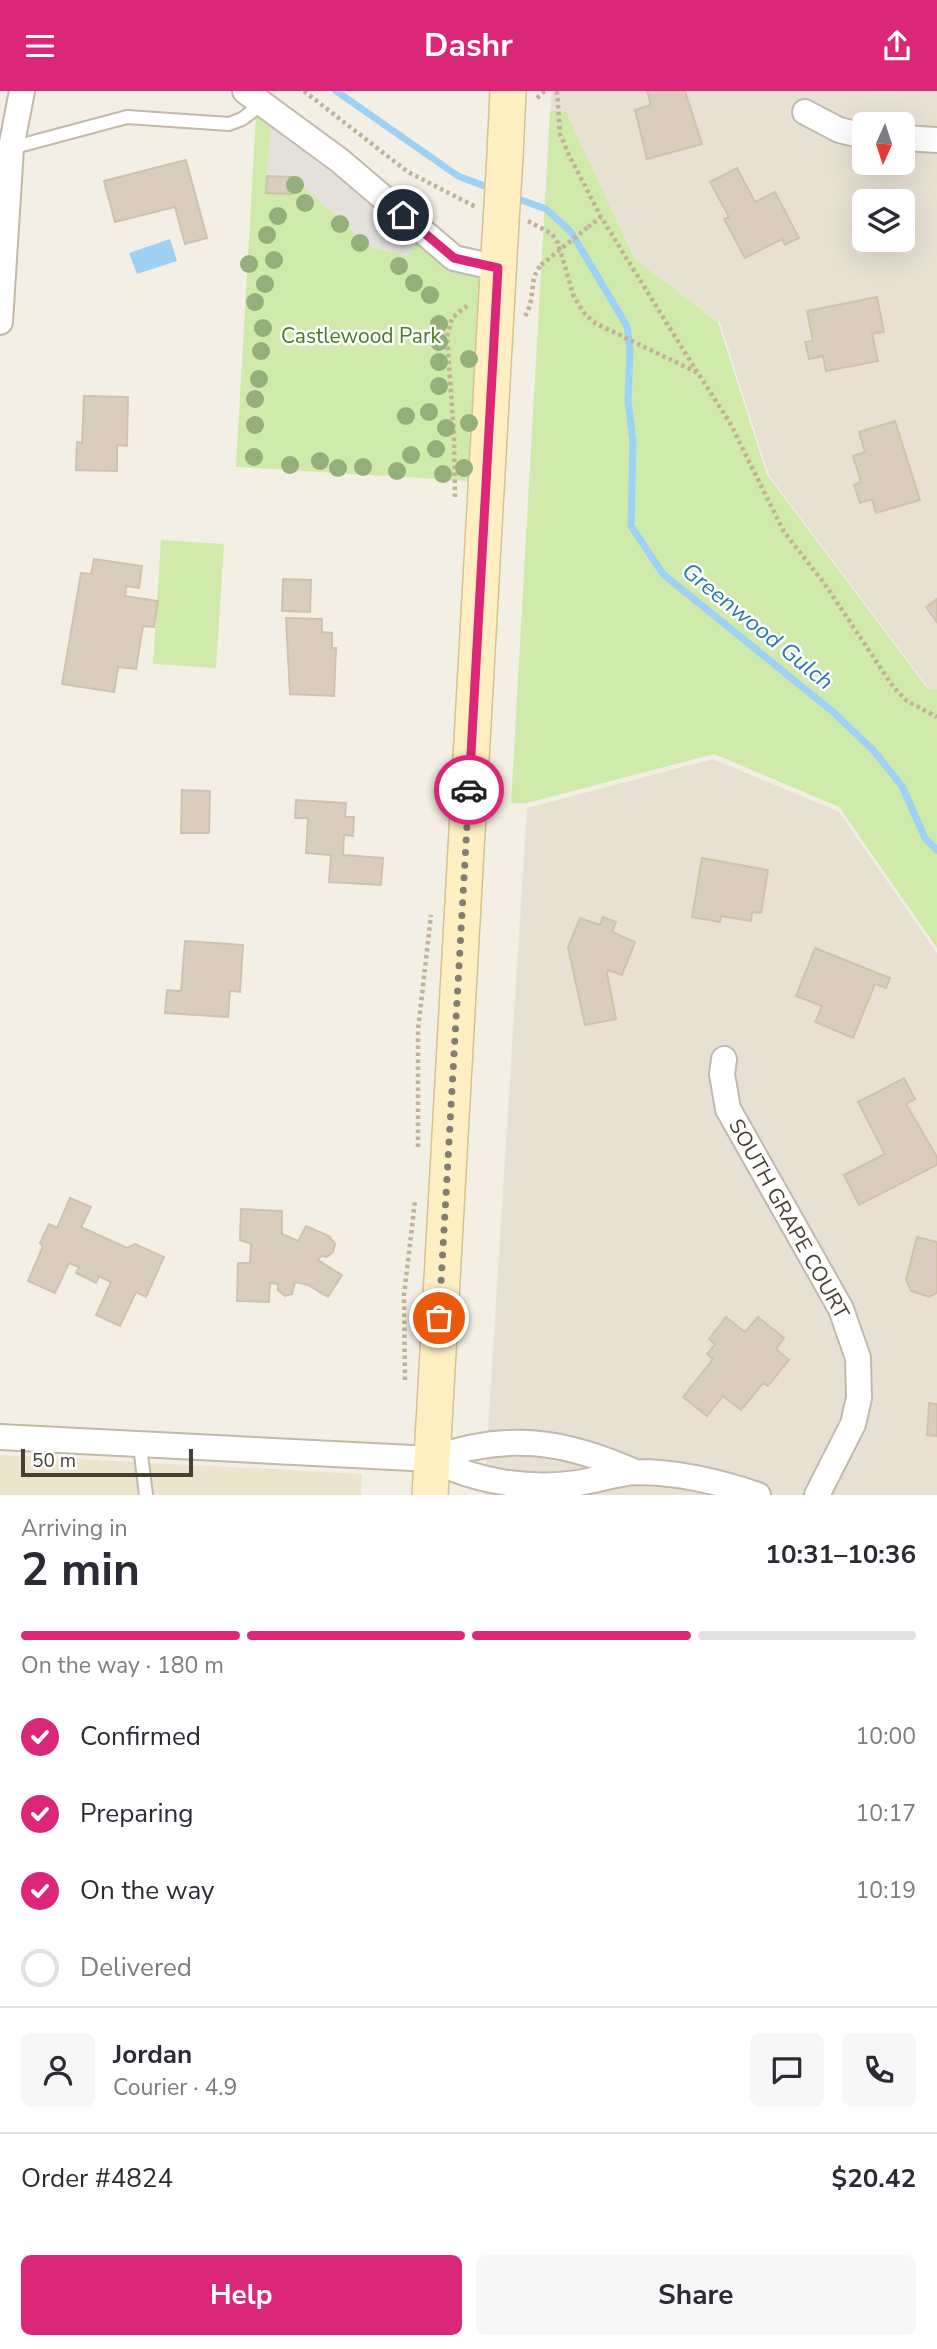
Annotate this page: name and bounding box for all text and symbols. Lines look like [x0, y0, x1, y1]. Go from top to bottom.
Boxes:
text: Dashr [424, 24, 513, 67]
icon: menu [21, 27, 59, 65]
icon: share [878, 27, 916, 65]
north arrow [852, 112, 915, 175]
map controls [852, 112, 915, 252]
pin [373, 185, 433, 245]
button: layers [852, 189, 915, 252]
icon: home [384, 196, 422, 234]
park label: Castlewood Park [281, 322, 441, 350]
water label: Greenwood Gulch [676, 556, 840, 697]
courier [434, 755, 504, 825]
icon: car [450, 771, 488, 809]
street label: SOUTH GRAPE COURT [722, 1114, 856, 1324]
pin [409, 1288, 469, 1348]
icon: bag [420, 1299, 458, 1337]
scale bar [21, 1446, 192, 1478]
text: 50 m [32, 1448, 76, 1474]
text: Arriving in [21, 1513, 128, 1544]
text: 10:31–10:36 [765, 1537, 916, 1572]
text: 2 min [21, 1538, 140, 1601]
text: On the way · 180 m [21, 1650, 224, 1681]
icon: check [21, 1718, 59, 1756]
text: Confirmed [80, 1719, 201, 1754]
text: 10:00 [856, 1721, 916, 1752]
icon: check [21, 1795, 59, 1833]
text: Preparing [80, 1796, 193, 1831]
text: 10:17 [856, 1798, 916, 1829]
icon: check [21, 1872, 59, 1910]
text: On the way [80, 1873, 214, 1908]
text: 10:19 [856, 1875, 916, 1906]
text: Delivered [80, 1950, 192, 1985]
button: person [21, 2033, 95, 2107]
button: chat [750, 2033, 824, 2107]
button: phone [842, 2033, 916, 2107]
text: Jordan [113, 2037, 192, 2072]
text: Courier · 4.9 [113, 2072, 237, 2103]
text: Order #4824 [21, 2161, 173, 2196]
text: $20.42 [832, 2161, 916, 2196]
button: Help [21, 2255, 462, 2335]
button: Share [476, 2255, 916, 2335]

